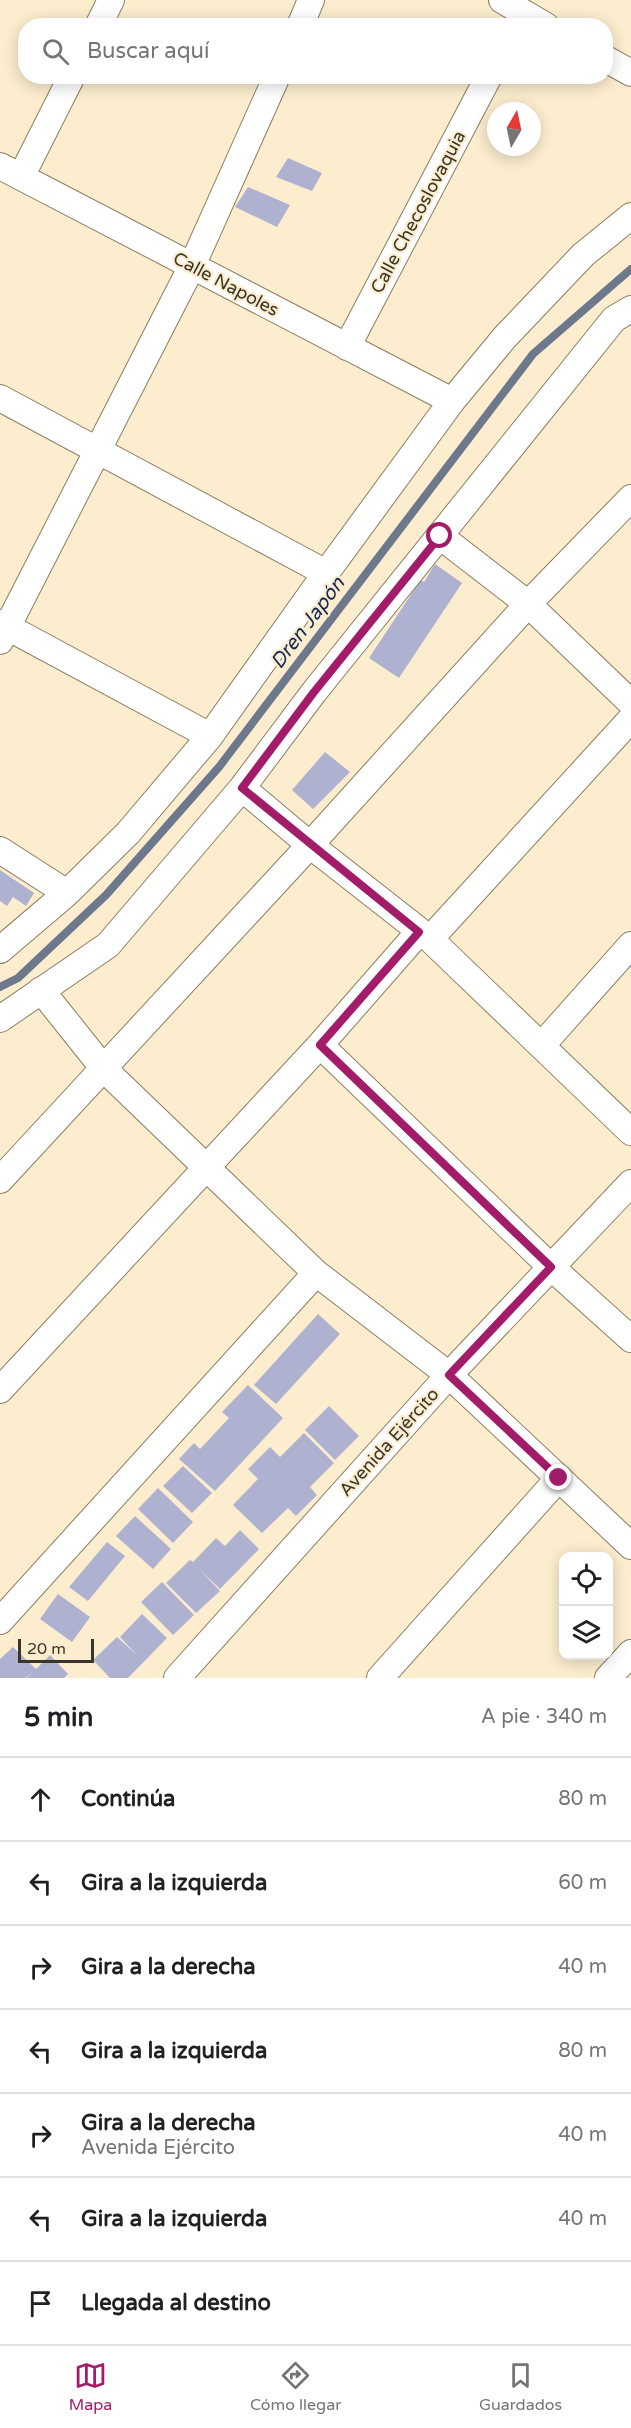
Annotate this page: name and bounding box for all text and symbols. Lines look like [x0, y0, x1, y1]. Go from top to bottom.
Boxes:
search box [18, 18, 613, 84]
icon: search [39, 35, 72, 68]
text: Buscar aquí [87, 38, 209, 64]
north arrow [487, 102, 541, 156]
street label: Calle Checoslovaquia [366, 127, 470, 297]
street label: Calle Napoles [169, 247, 283, 321]
route start [426, 522, 452, 548]
water label: Dren Japón [266, 572, 351, 674]
street label: Avenida Ejército [334, 1383, 444, 1501]
route end [545, 1464, 571, 1490]
map controls [559, 1552, 613, 1660]
button: locate [559, 1552, 613, 1606]
button: layers [559, 1606, 613, 1660]
scale bar [18, 1636, 94, 1664]
text: 20 m [27, 1639, 66, 1659]
text: 5 min [24, 1702, 93, 1733]
text: A pie · 340 m [481, 1705, 607, 1729]
icon: ahead [24, 1783, 57, 1816]
text: Continúa [81, 1786, 175, 1812]
text: 80 m [558, 1787, 607, 1811]
icon: left [24, 1867, 57, 1900]
text: Gira a la izquierda [81, 1870, 267, 1896]
text: 60 m [558, 1871, 607, 1895]
icon: right [24, 1951, 57, 1984]
text: Gira a la derecha [81, 1954, 256, 1980]
text: 40 m [558, 1955, 607, 1979]
icon: left [24, 2035, 57, 2068]
text: Gira a la izquierda [81, 2038, 267, 2064]
text: 80 m [558, 2039, 607, 2063]
text: Gira a la derecha [81, 2110, 256, 2136]
icon: right [24, 2119, 57, 2152]
text: 40 m [558, 2123, 607, 2147]
text: Avenida Ejército [81, 2136, 235, 2160]
icon: left [24, 2203, 57, 2236]
text: Gira a la izquierda [81, 2206, 267, 2232]
text: 40 m [558, 2207, 607, 2231]
icon: arrive [24, 2287, 57, 2320]
text: Llegada al destino [81, 2290, 271, 2316]
tab: Mapa [69, 2359, 112, 2415]
tab: Cómo llegar [250, 2359, 341, 2415]
tab: Guardados [479, 2359, 562, 2415]

